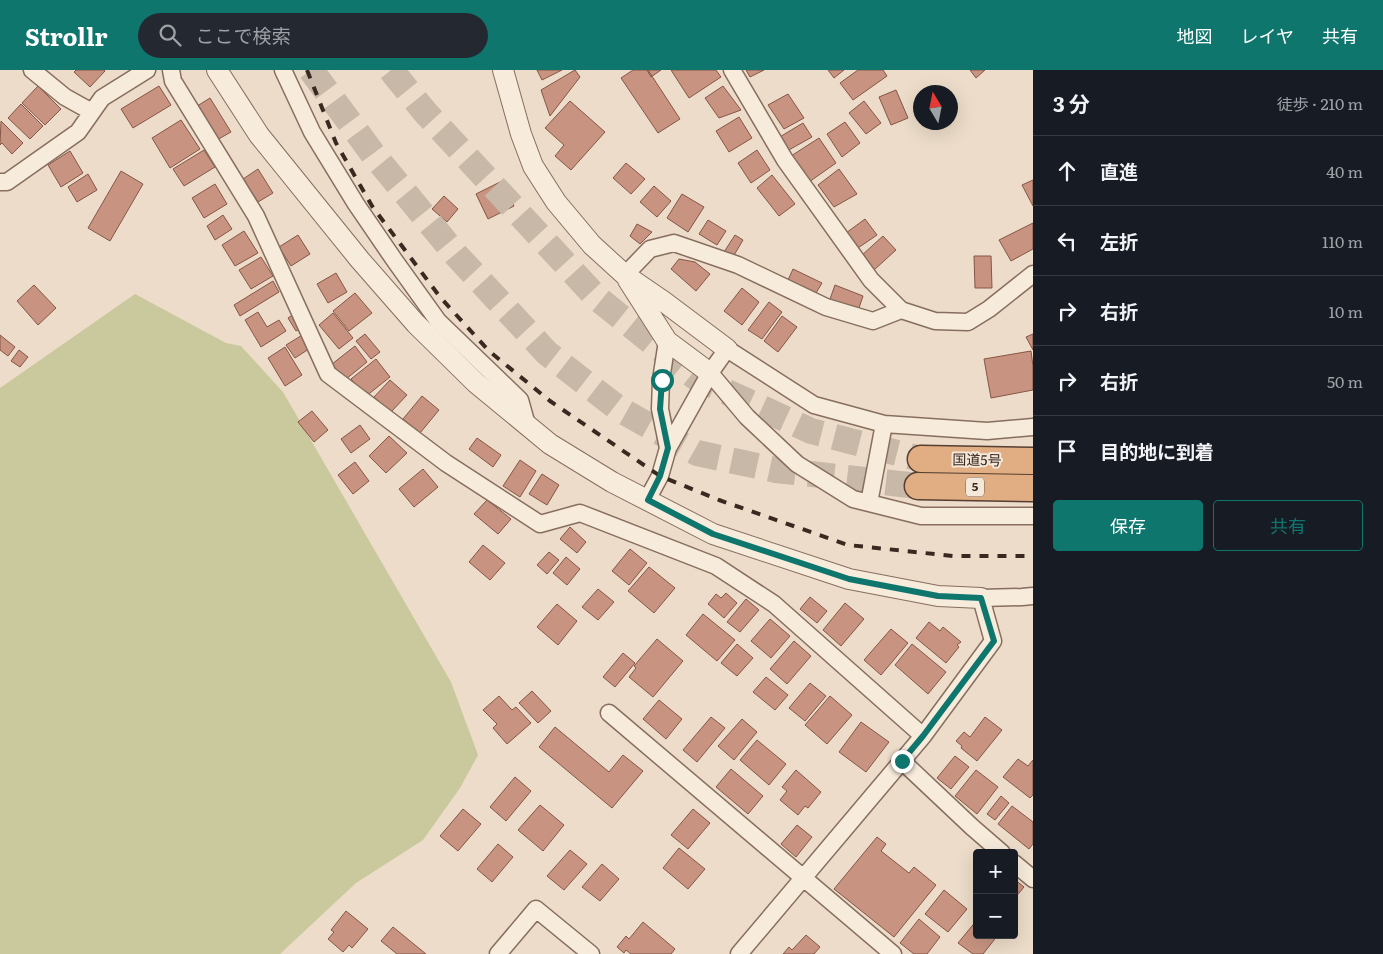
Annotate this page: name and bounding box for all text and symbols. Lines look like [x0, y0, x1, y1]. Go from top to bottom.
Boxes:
search box [138, 13, 488, 58]
text: Strollr [25, 18, 108, 53]
icon: search [156, 21, 184, 49]
text: ここで検索 [196, 21, 291, 49]
text: 地図 [1177, 22, 1213, 49]
text: レイヤ [1241, 22, 1294, 49]
text: 共有 [1322, 22, 1358, 49]
north arrow [913, 85, 958, 130]
text: 3 分 [1053, 87, 1090, 118]
text: 徒歩 · 210 m [1277, 91, 1363, 115]
icon: ahead [1053, 157, 1081, 185]
text: 直進 [1100, 157, 1138, 185]
text: 40 m [1326, 159, 1363, 183]
icon: left [1053, 227, 1081, 255]
text: 左折 [1100, 227, 1138, 255]
text: 110 m [1322, 229, 1363, 253]
icon: right [1053, 297, 1081, 325]
text: 右折 [1100, 297, 1138, 325]
text: 10 m [1329, 299, 1363, 323]
icon: right [1053, 367, 1081, 395]
text: 右折 [1100, 367, 1138, 395]
route start [651, 369, 674, 392]
text: 50 m [1327, 369, 1363, 393]
icon: arrive [1053, 437, 1081, 465]
text: 目的地に到着 [1100, 437, 1214, 465]
street label: 国道5号 [952, 449, 1002, 469]
road number: 5 [966, 478, 984, 497]
button: 保存 [1053, 500, 1203, 551]
button: 共有 [1213, 500, 1363, 551]
route end [891, 750, 914, 773]
map controls [973, 849, 1018, 939]
button: + [973, 849, 1018, 894]
button: − [973, 894, 1018, 939]

